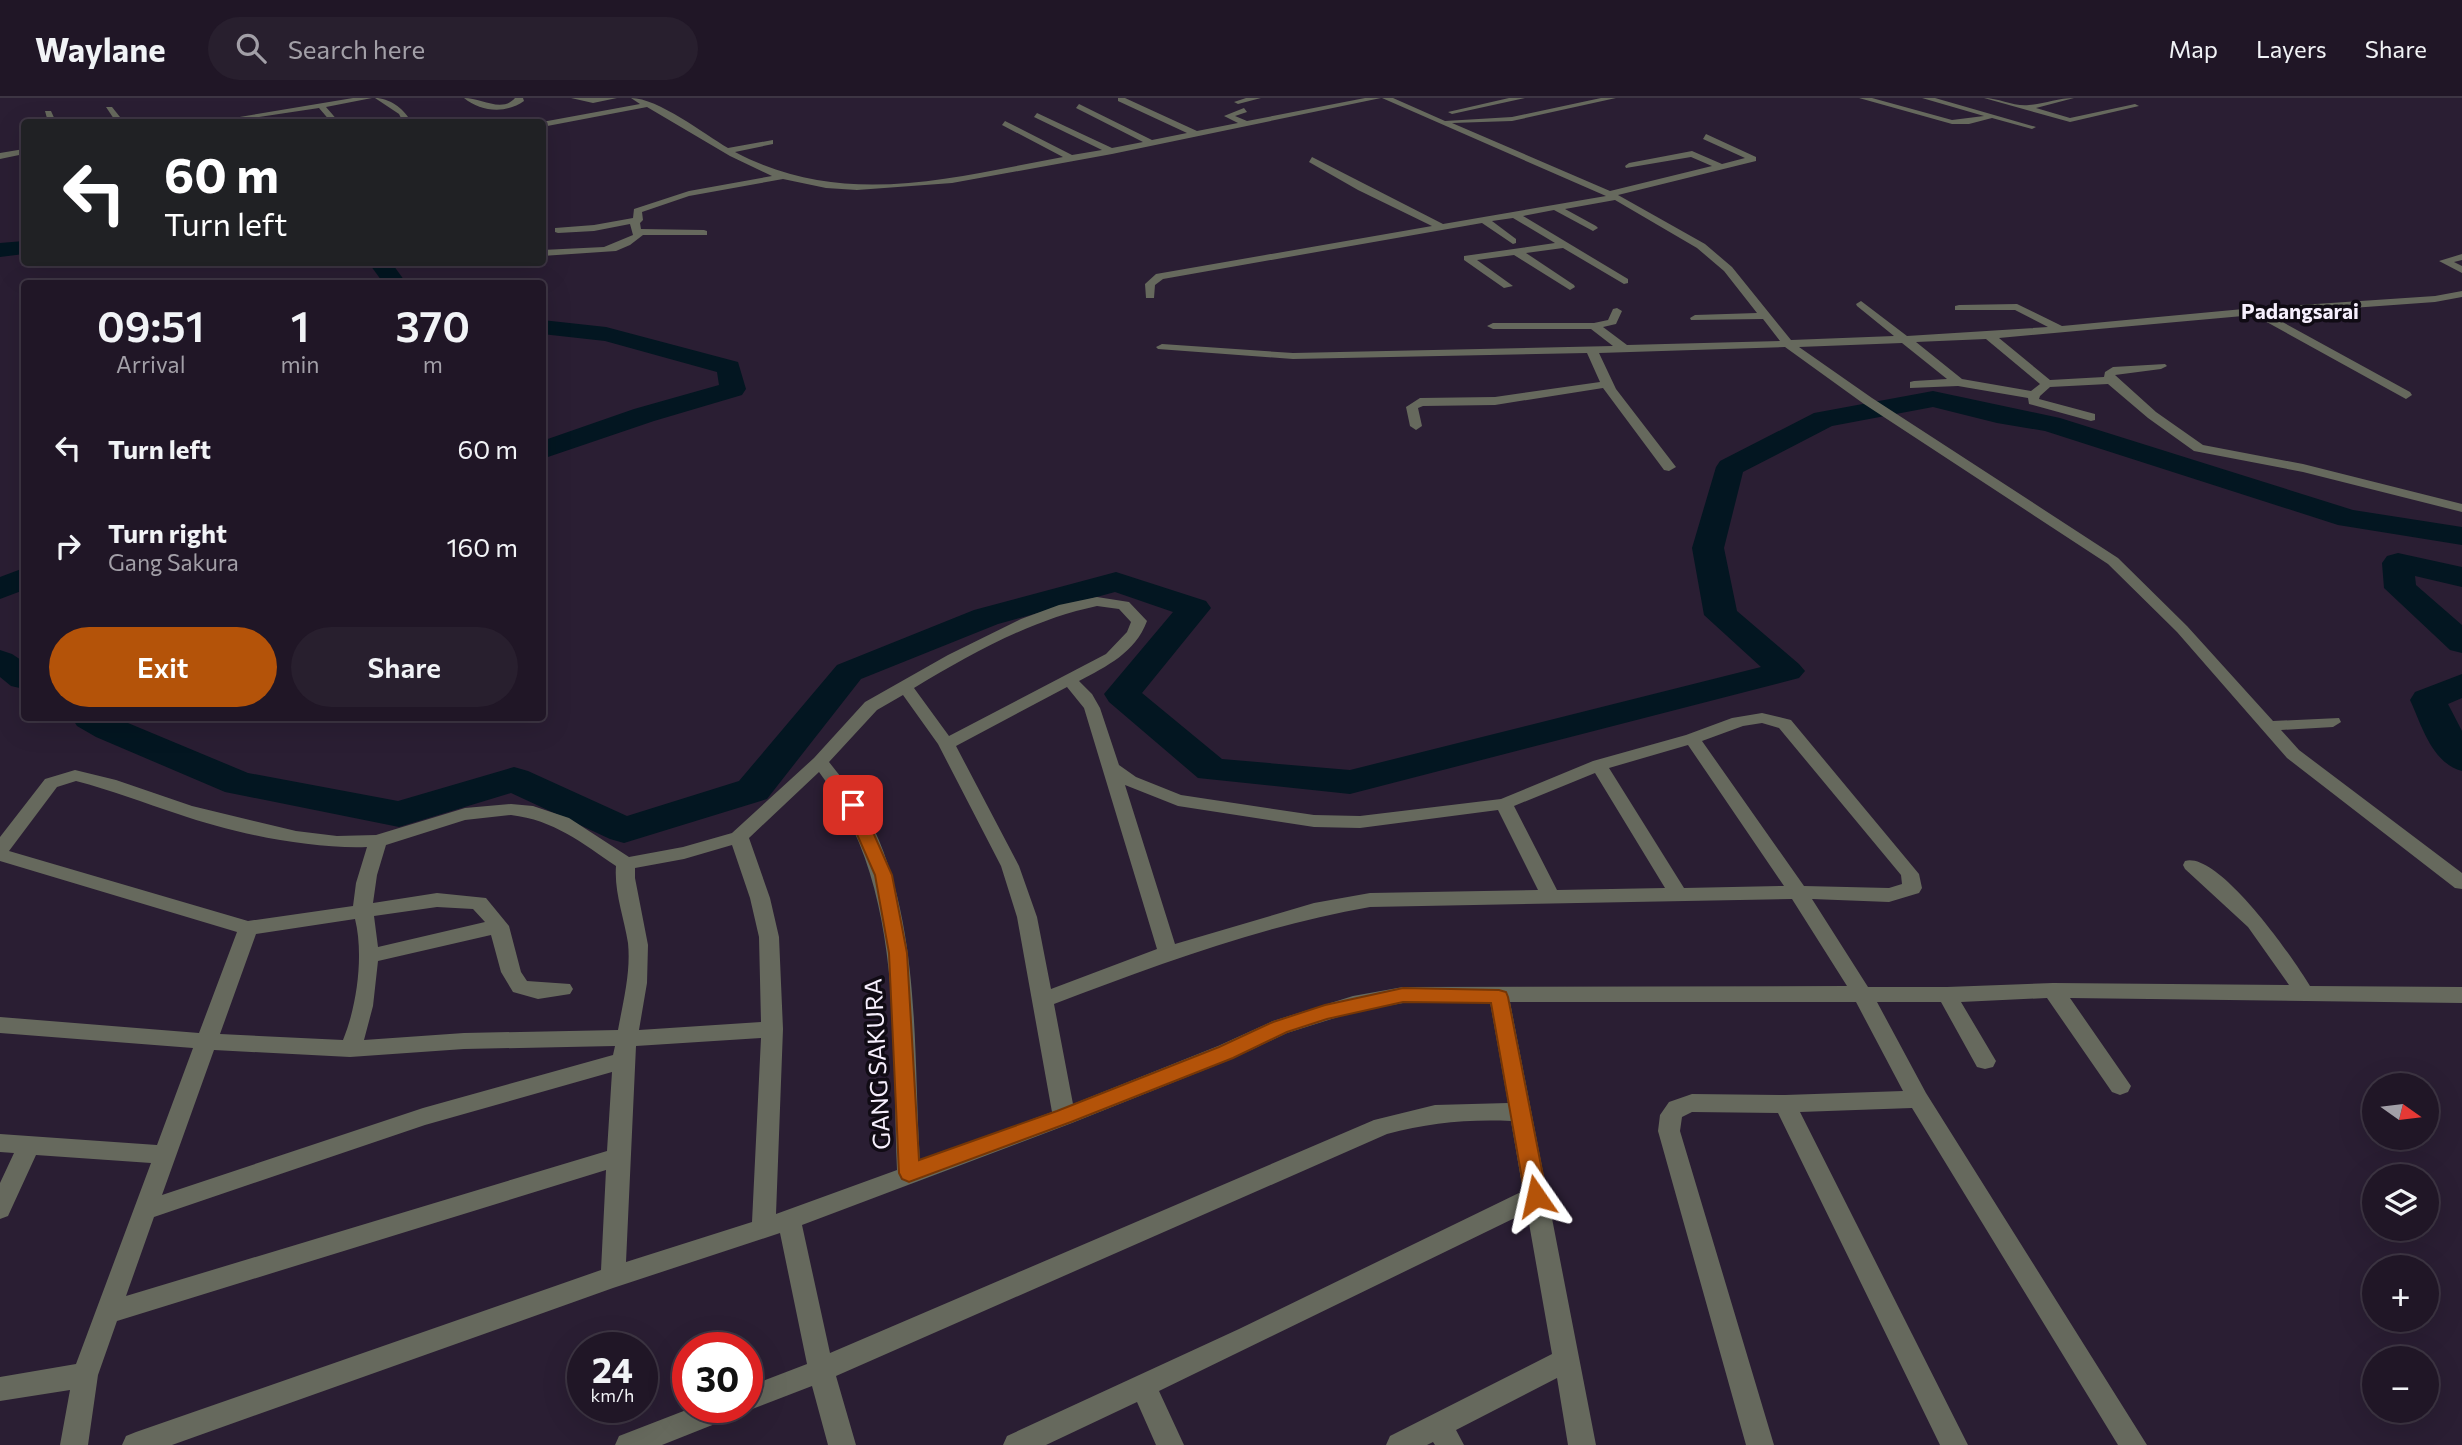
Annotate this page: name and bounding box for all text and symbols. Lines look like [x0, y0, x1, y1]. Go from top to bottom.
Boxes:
search box [208, 17, 698, 80]
text: Waylane [35, 28, 166, 69]
icon: search [232, 29, 270, 67]
text: Search here [288, 33, 425, 64]
text: Map [2169, 34, 2218, 63]
text: Layers [2256, 34, 2327, 63]
text: Share [2365, 34, 2427, 63]
text: 60 m [164, 143, 279, 203]
icon: left [49, 147, 140, 238]
text: Turn left [164, 203, 288, 243]
district label: Padangsarai [2241, 298, 2359, 323]
text: 09:51 [97, 299, 204, 351]
text: 1 [291, 299, 309, 351]
text: 370 [396, 299, 470, 351]
text: Arrival [116, 350, 185, 378]
text: min [280, 350, 320, 378]
text: m [423, 350, 443, 378]
icon: left [49, 429, 87, 467]
text: Turn left [108, 433, 211, 464]
text: 60 m [458, 433, 518, 464]
text: Turn right [108, 517, 227, 548]
icon: right [49, 527, 87, 565]
text: 160 m [446, 531, 518, 562]
text: Gang Sakura [108, 548, 239, 576]
button: Exit [49, 627, 277, 707]
button: Share [291, 627, 518, 707]
pin [823, 775, 883, 835]
icon: arrive [834, 786, 872, 824]
street label: GANG SAKURA [858, 978, 895, 1150]
north arrow [2362, 1073, 2440, 1150]
map controls [2362, 1073, 2439, 1423]
position arrow [1499, 1159, 1573, 1233]
button: layers [2362, 1164, 2439, 1241]
button: + [2362, 1255, 2439, 1332]
speed limit sign: 30 [672, 1332, 763, 1423]
button: − [2362, 1346, 2439, 1423]
text: 24 [592, 1347, 633, 1390]
text: km/h [591, 1384, 634, 1406]

